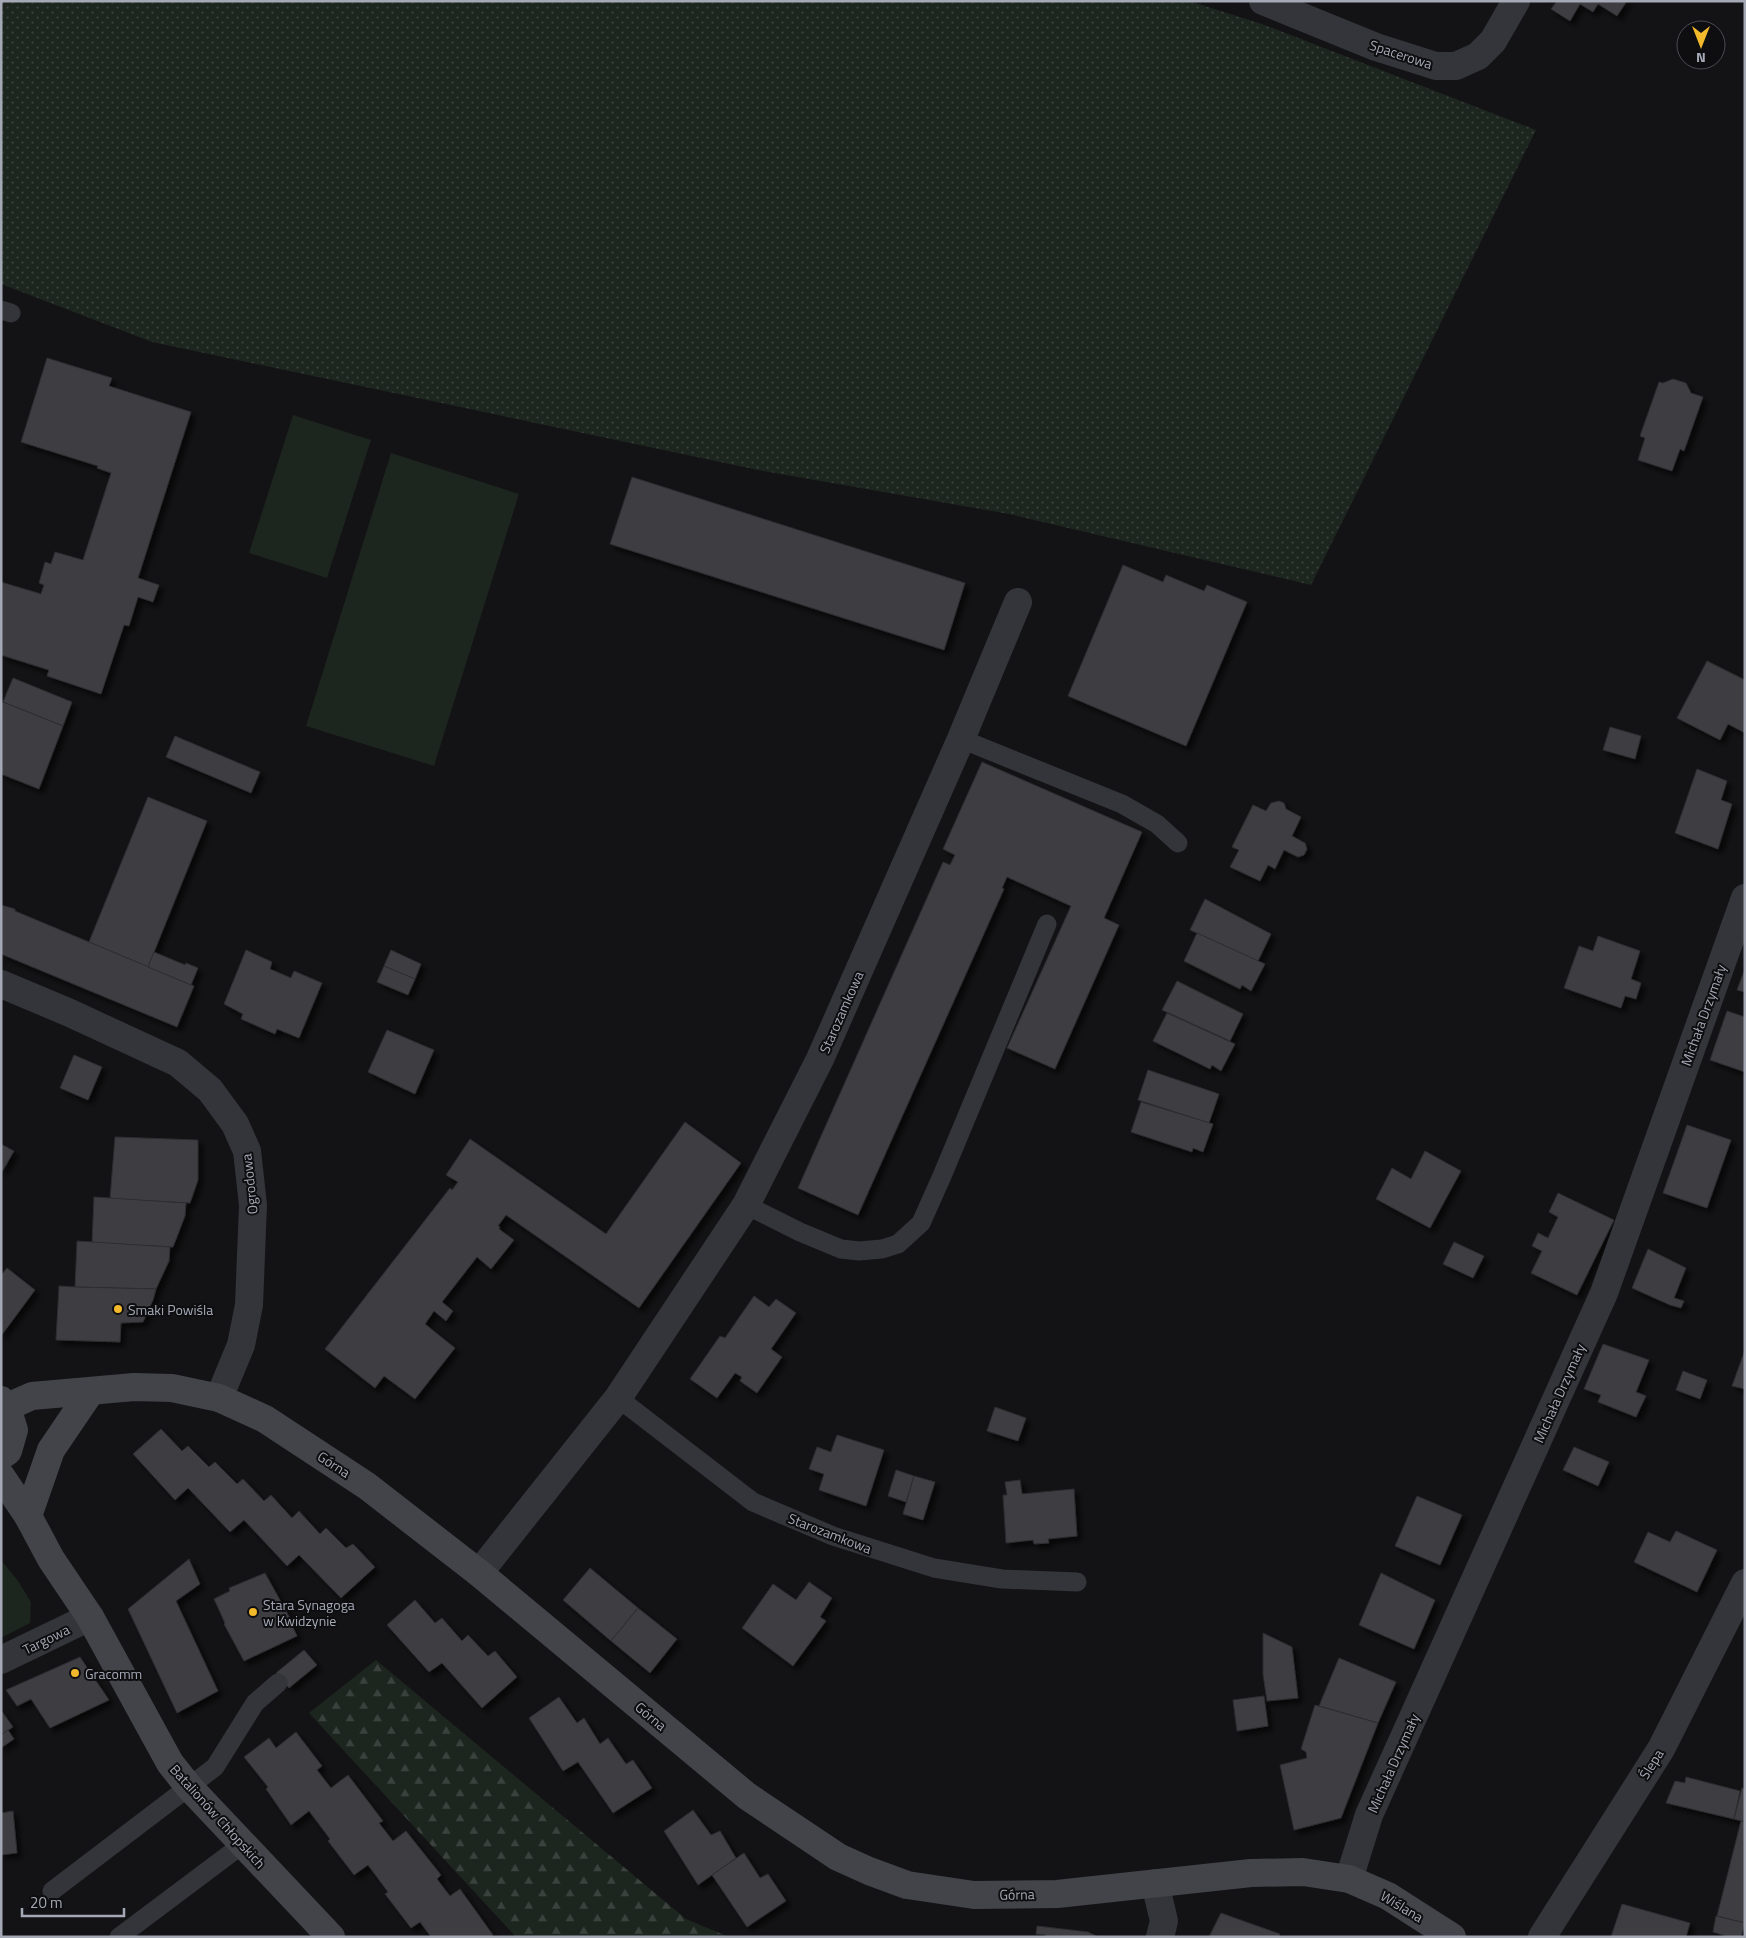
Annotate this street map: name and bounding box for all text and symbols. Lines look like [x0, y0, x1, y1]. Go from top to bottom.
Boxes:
north arrow [1676, 20, 1726, 70]
street label: Spacerowa [1367, 34, 1435, 74]
text: N [1696, 48, 1706, 69]
street label: Michała Drzymały [1675, 961, 1731, 1069]
street label: Starozamkowa [814, 968, 868, 1056]
street label: Ogrodowa [235, 1153, 263, 1215]
place label: Smaki Powiśla [128, 1299, 213, 1320]
marker: Smaki Powiśla [112, 1303, 124, 1315]
street label: Michała Drzymały [1528, 1340, 1590, 1446]
street label: Górna [313, 1446, 355, 1482]
street label: Starozamkowa [785, 1507, 875, 1559]
place label: Stara Synagoga w Kwidzynie [263, 1594, 355, 1631]
marker: Stara Synagoga w Kwidzynie [247, 1606, 259, 1618]
street label: Targowa [19, 1619, 73, 1659]
place label: Gracomm [85, 1663, 142, 1684]
marker: Gracomm [69, 1667, 81, 1679]
street label: Górna [631, 1697, 671, 1735]
street label: Michała Drzymały [1362, 1710, 1424, 1816]
street label: Ślepa [1634, 1745, 1668, 1783]
street label: Batalionów Chłopskich [165, 1759, 271, 1873]
street label: Górna [999, 1883, 1035, 1905]
street label: Wiślana [1377, 1885, 1427, 1927]
scale bar [22, 1886, 125, 1918]
text: 20 m [30, 1891, 63, 1914]

